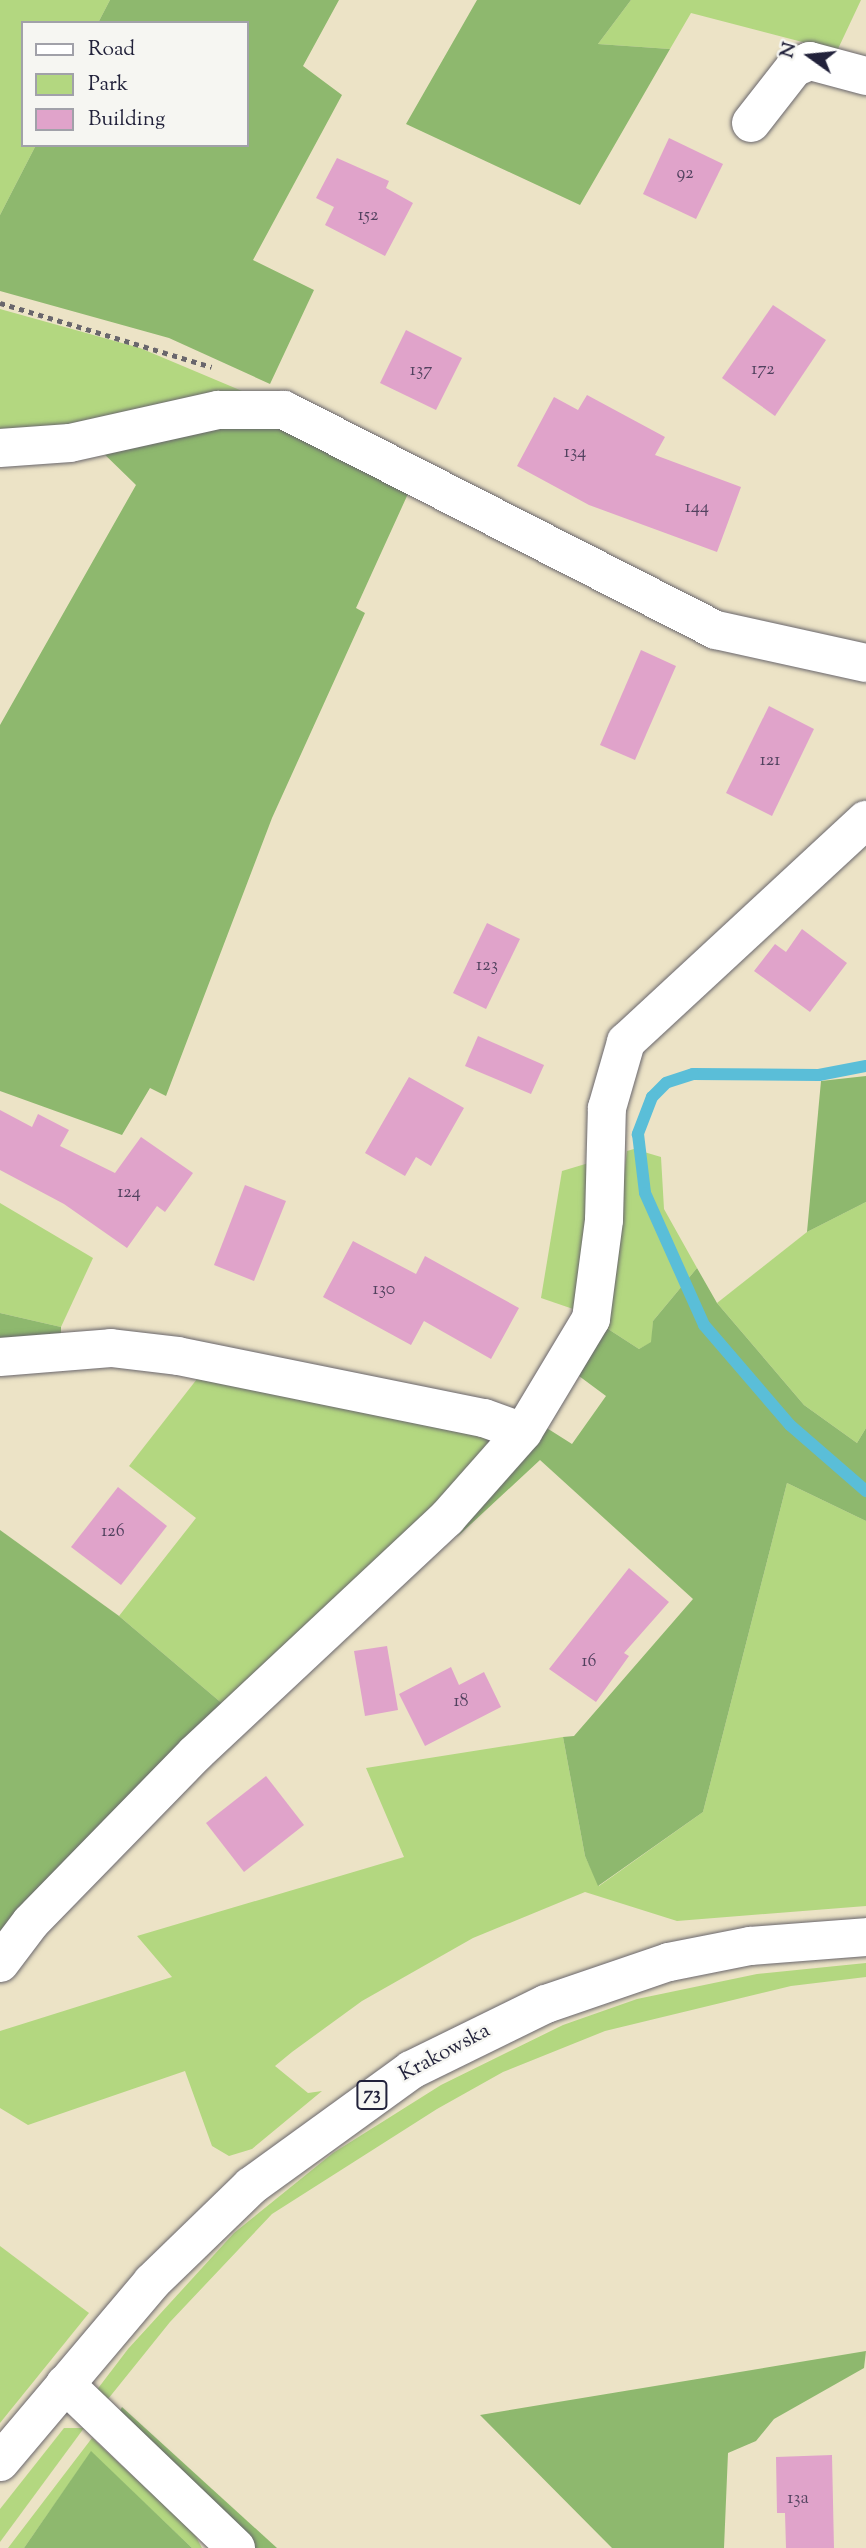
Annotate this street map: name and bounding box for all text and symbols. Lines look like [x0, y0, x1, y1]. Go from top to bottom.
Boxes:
legend [21, 21, 248, 147]
north arrow [775, 21, 845, 91]
text: Road [88, 35, 135, 65]
text: N [774, 40, 804, 61]
text: Park [88, 70, 128, 100]
text: Building [88, 105, 165, 135]
house number: 92 [676, 163, 694, 185]
house number: 152 [358, 205, 378, 227]
house number: 172 [751, 359, 775, 381]
house number: 137 [410, 360, 432, 382]
house number: 134 [564, 442, 586, 464]
house number: 144 [685, 497, 709, 519]
house number: 121 [760, 750, 780, 772]
house number: 123 [476, 955, 498, 977]
house number: 124 [117, 1182, 141, 1204]
house number: 130 [373, 1279, 395, 1301]
house number: 126 [101, 1521, 125, 1543]
house number: 16 [581, 1651, 597, 1673]
house number: 18 [453, 1691, 469, 1713]
street label: Krakowska [395, 2019, 495, 2087]
road number: 73 [356, 2080, 388, 2110]
house number: 13a [787, 2488, 809, 2510]

